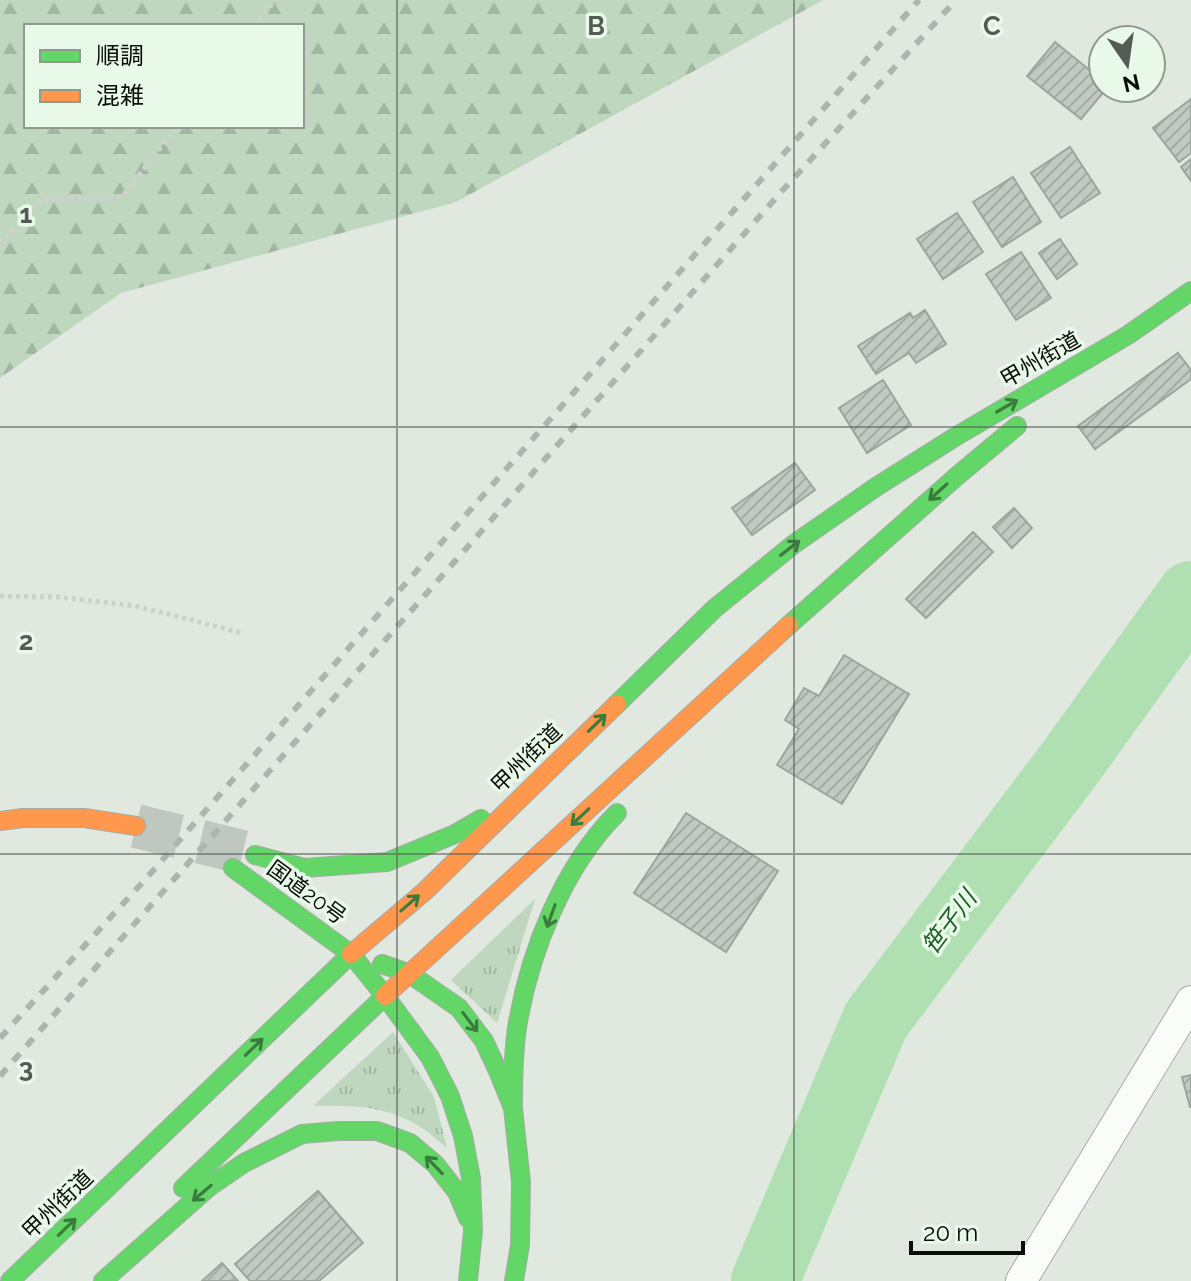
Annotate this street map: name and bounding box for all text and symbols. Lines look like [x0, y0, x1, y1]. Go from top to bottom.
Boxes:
text: B [587, 11, 605, 41]
text: C [983, 11, 1001, 41]
legend [24, 24, 304, 128]
north arrow [1087, 24, 1167, 104]
text: 順調 [96, 41, 144, 70]
text: N [1120, 69, 1143, 98]
text: 混雑 [96, 81, 144, 110]
text: 1 [20, 199, 33, 229]
street label: 甲州街道 [995, 326, 1085, 392]
one-way arrow [995, 398, 1018, 414]
one-way arrow [928, 482, 949, 501]
one-way arrow [778, 540, 800, 557]
text: 2 [19, 626, 33, 656]
one-way arrow [587, 713, 607, 732]
street label: 甲州街道 [485, 718, 567, 798]
one-way arrow [570, 808, 590, 826]
street label: 国道20号 [263, 855, 351, 929]
water label: 笹子川 [916, 882, 984, 959]
one-way arrow [400, 894, 420, 912]
one-way arrow [543, 903, 557, 928]
one-way arrow [462, 1011, 478, 1033]
one-way arrow [244, 1038, 264, 1057]
text: 3 [19, 1053, 33, 1083]
one-way arrow [425, 1155, 444, 1175]
street label: 甲州街道 [16, 1164, 98, 1244]
one-way arrow [192, 1184, 213, 1202]
scale bar [911, 1205, 1023, 1255]
one-way arrow [57, 1218, 77, 1237]
text: 20 m [923, 1218, 978, 1247]

